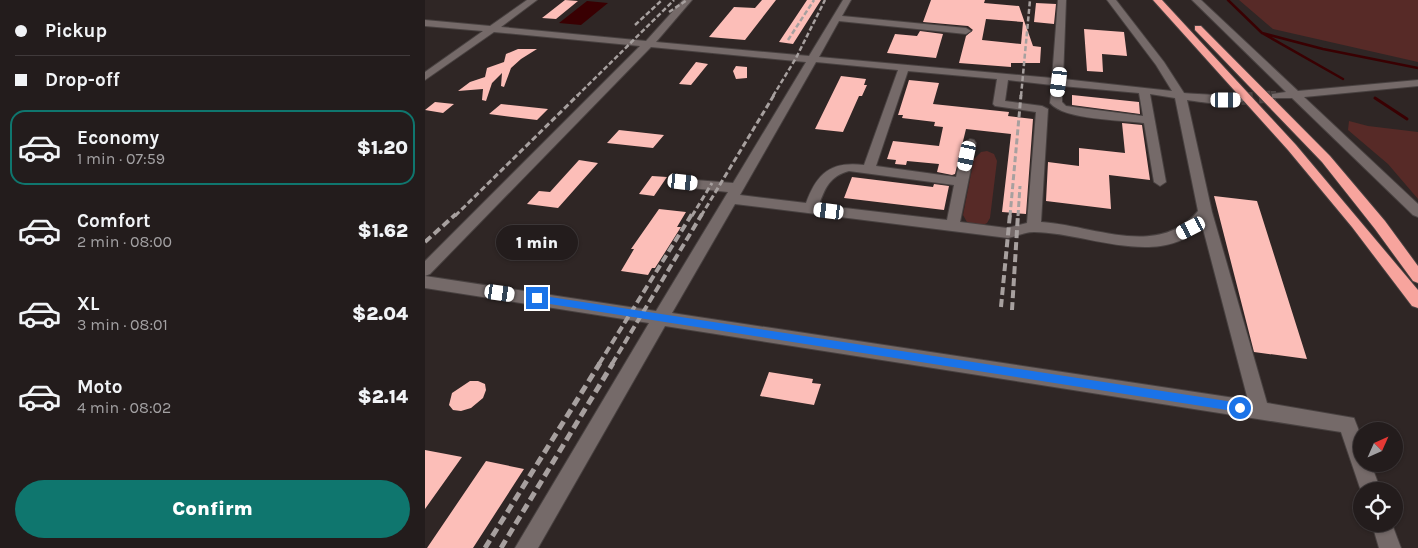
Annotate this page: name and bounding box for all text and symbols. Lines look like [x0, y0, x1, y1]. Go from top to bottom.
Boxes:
text: Pickup [45, 20, 107, 42]
car [1049, 66, 1068, 98]
text: Drop-off [45, 69, 120, 91]
car [1211, 93, 1241, 108]
icon: car [17, 125, 62, 170]
text: Economy [77, 127, 159, 149]
text: $1.20 [357, 137, 408, 159]
car [956, 140, 977, 172]
text: 1 min · 07:59 [77, 149, 165, 168]
car [667, 173, 698, 191]
car [813, 202, 844, 220]
icon: car [17, 208, 62, 253]
text: Comfort [77, 210, 151, 232]
car [1174, 215, 1207, 241]
text: $1.62 [357, 220, 408, 242]
callout: 1 min [496, 226, 578, 260]
text: 2 min · 08:00 [77, 232, 172, 251]
text: 1 min [516, 233, 558, 252]
car [484, 283, 515, 303]
route end [526, 287, 548, 309]
icon: car [17, 291, 62, 336]
text: XL [77, 293, 99, 315]
text: $2.04 [352, 303, 408, 325]
text: 3 min · 08:01 [77, 315, 168, 334]
icon: car [17, 374, 62, 419]
text: Moto [77, 376, 123, 398]
text: $2.14 [358, 386, 408, 408]
route start [1229, 397, 1251, 419]
text: 4 min · 08:02 [77, 398, 171, 417]
north arrow [1353, 422, 1403, 472]
map controls [1353, 422, 1403, 532]
button: Confirm [15, 480, 410, 538]
button: locate [1353, 482, 1403, 532]

